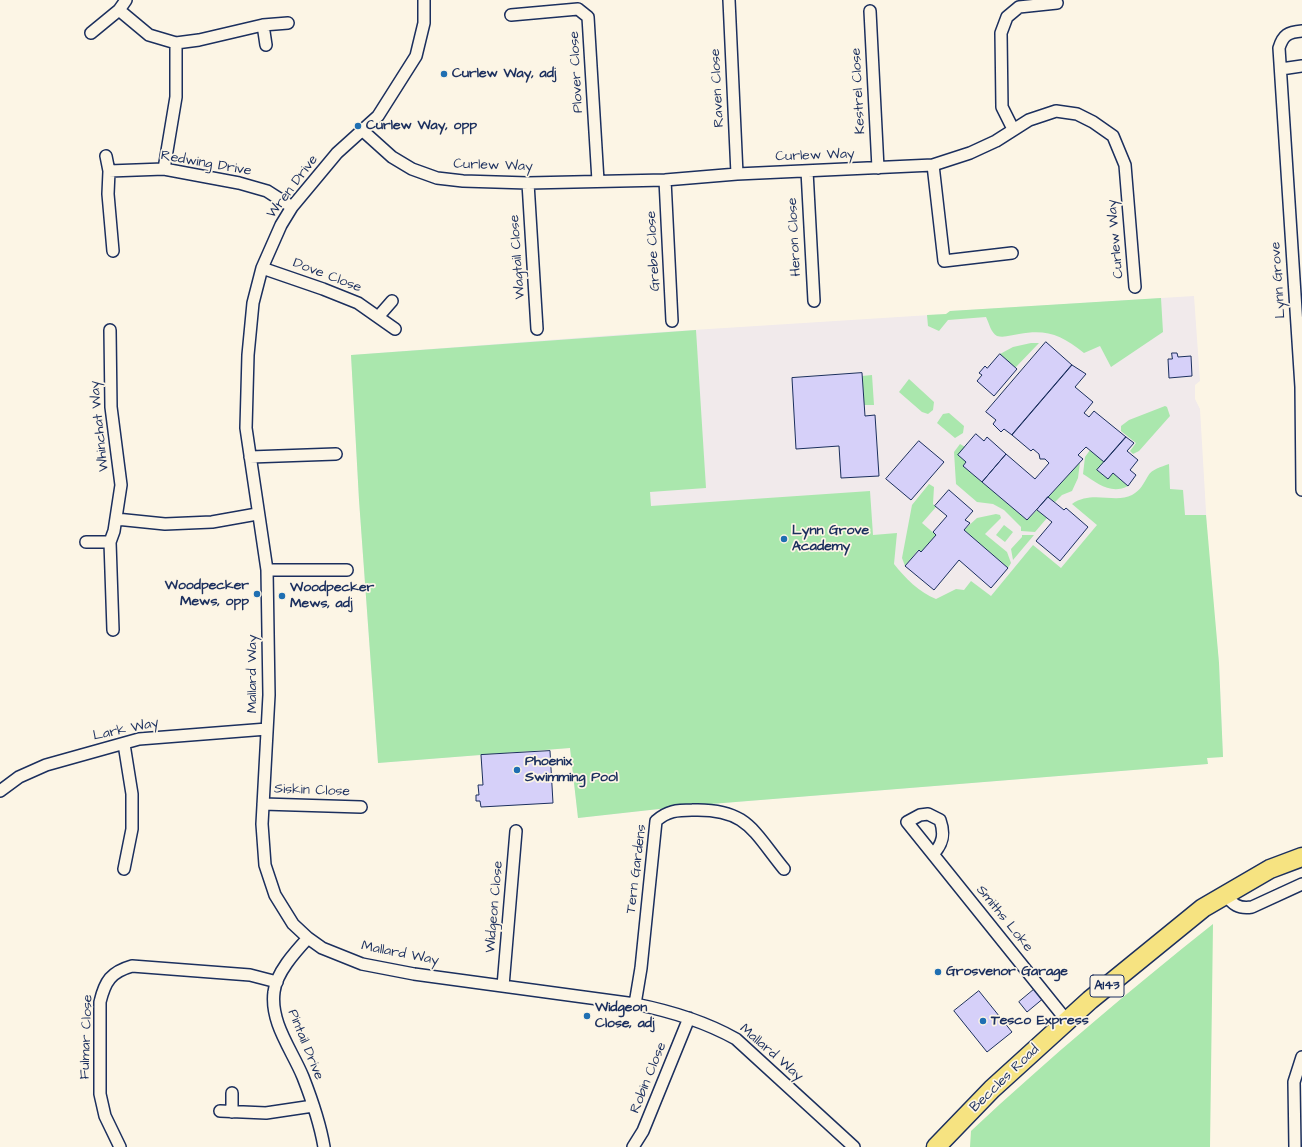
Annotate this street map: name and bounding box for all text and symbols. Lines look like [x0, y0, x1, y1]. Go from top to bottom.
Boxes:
street label: Plover Close [566, 31, 588, 113]
street label: Kestrel Close [848, 47, 870, 135]
street label: Raven Close [708, 48, 728, 128]
place label: Curlew Way, adj [452, 66, 556, 82]
marker: Curlew Way, adj [439, 69, 449, 79]
place label: Curlew Way, opp [366, 118, 477, 134]
marker: Curlew Way, opp [353, 121, 363, 131]
street label: Curlew Way [775, 146, 855, 166]
street label: Redwing Drive [159, 148, 253, 180]
street label: Wren Drive [264, 152, 322, 222]
street label: Curlew Way [453, 156, 533, 176]
street label: Heron Close [785, 197, 805, 277]
street label: Curlew Way [1104, 199, 1128, 279]
street label: Grebe Close [644, 210, 664, 292]
street label: Wagtail Close [507, 214, 529, 300]
street label: Lynn Grove [1268, 241, 1290, 319]
street label: Dove Close [290, 255, 364, 297]
street label: Whinchat Way [87, 380, 113, 472]
place label: Lynn Grove Academy [792, 523, 869, 556]
marker: Lynn Grove Academy [779, 534, 789, 544]
place label: Woodpecker Mews, opp [165, 578, 249, 610]
place label: Woodpecker Mews, adj [290, 580, 374, 612]
marker: Woodpecker Mews, opp [252, 589, 262, 599]
marker: Woodpecker Mews, adj [277, 591, 287, 601]
street label: Mallard Way [245, 635, 261, 713]
street label: Lark Way [92, 715, 160, 745]
place label: Phoenix Swimming Pool [525, 754, 618, 786]
marker: Phoenix Swimming Pool [512, 765, 522, 775]
street label: Siskin Close [274, 781, 350, 801]
street label: Tern Gardens [623, 823, 651, 915]
street label: Widgeon Close [483, 860, 507, 954]
street label: Smiths Loke [972, 882, 1036, 956]
street label: Mallard Way [360, 938, 440, 970]
place label: Grosvenor Garage [946, 964, 1068, 980]
marker: Grosvenor Garage [933, 967, 943, 977]
road number: A143 [1090, 975, 1124, 997]
street label: Fulmar Close [77, 994, 97, 1080]
place label: Widgeon Close, adj [595, 1000, 654, 1032]
street label: Pintail Drive [283, 1007, 327, 1083]
marker: Widgeon Close, adj [582, 1011, 592, 1021]
place label: Tesco Express [991, 1013, 1089, 1029]
marker: Tesco Express [978, 1016, 988, 1026]
street label: Mallard Way [736, 1021, 806, 1085]
street label: Robin Close [627, 1040, 671, 1116]
street label: Beccles Road [967, 1042, 1043, 1116]

